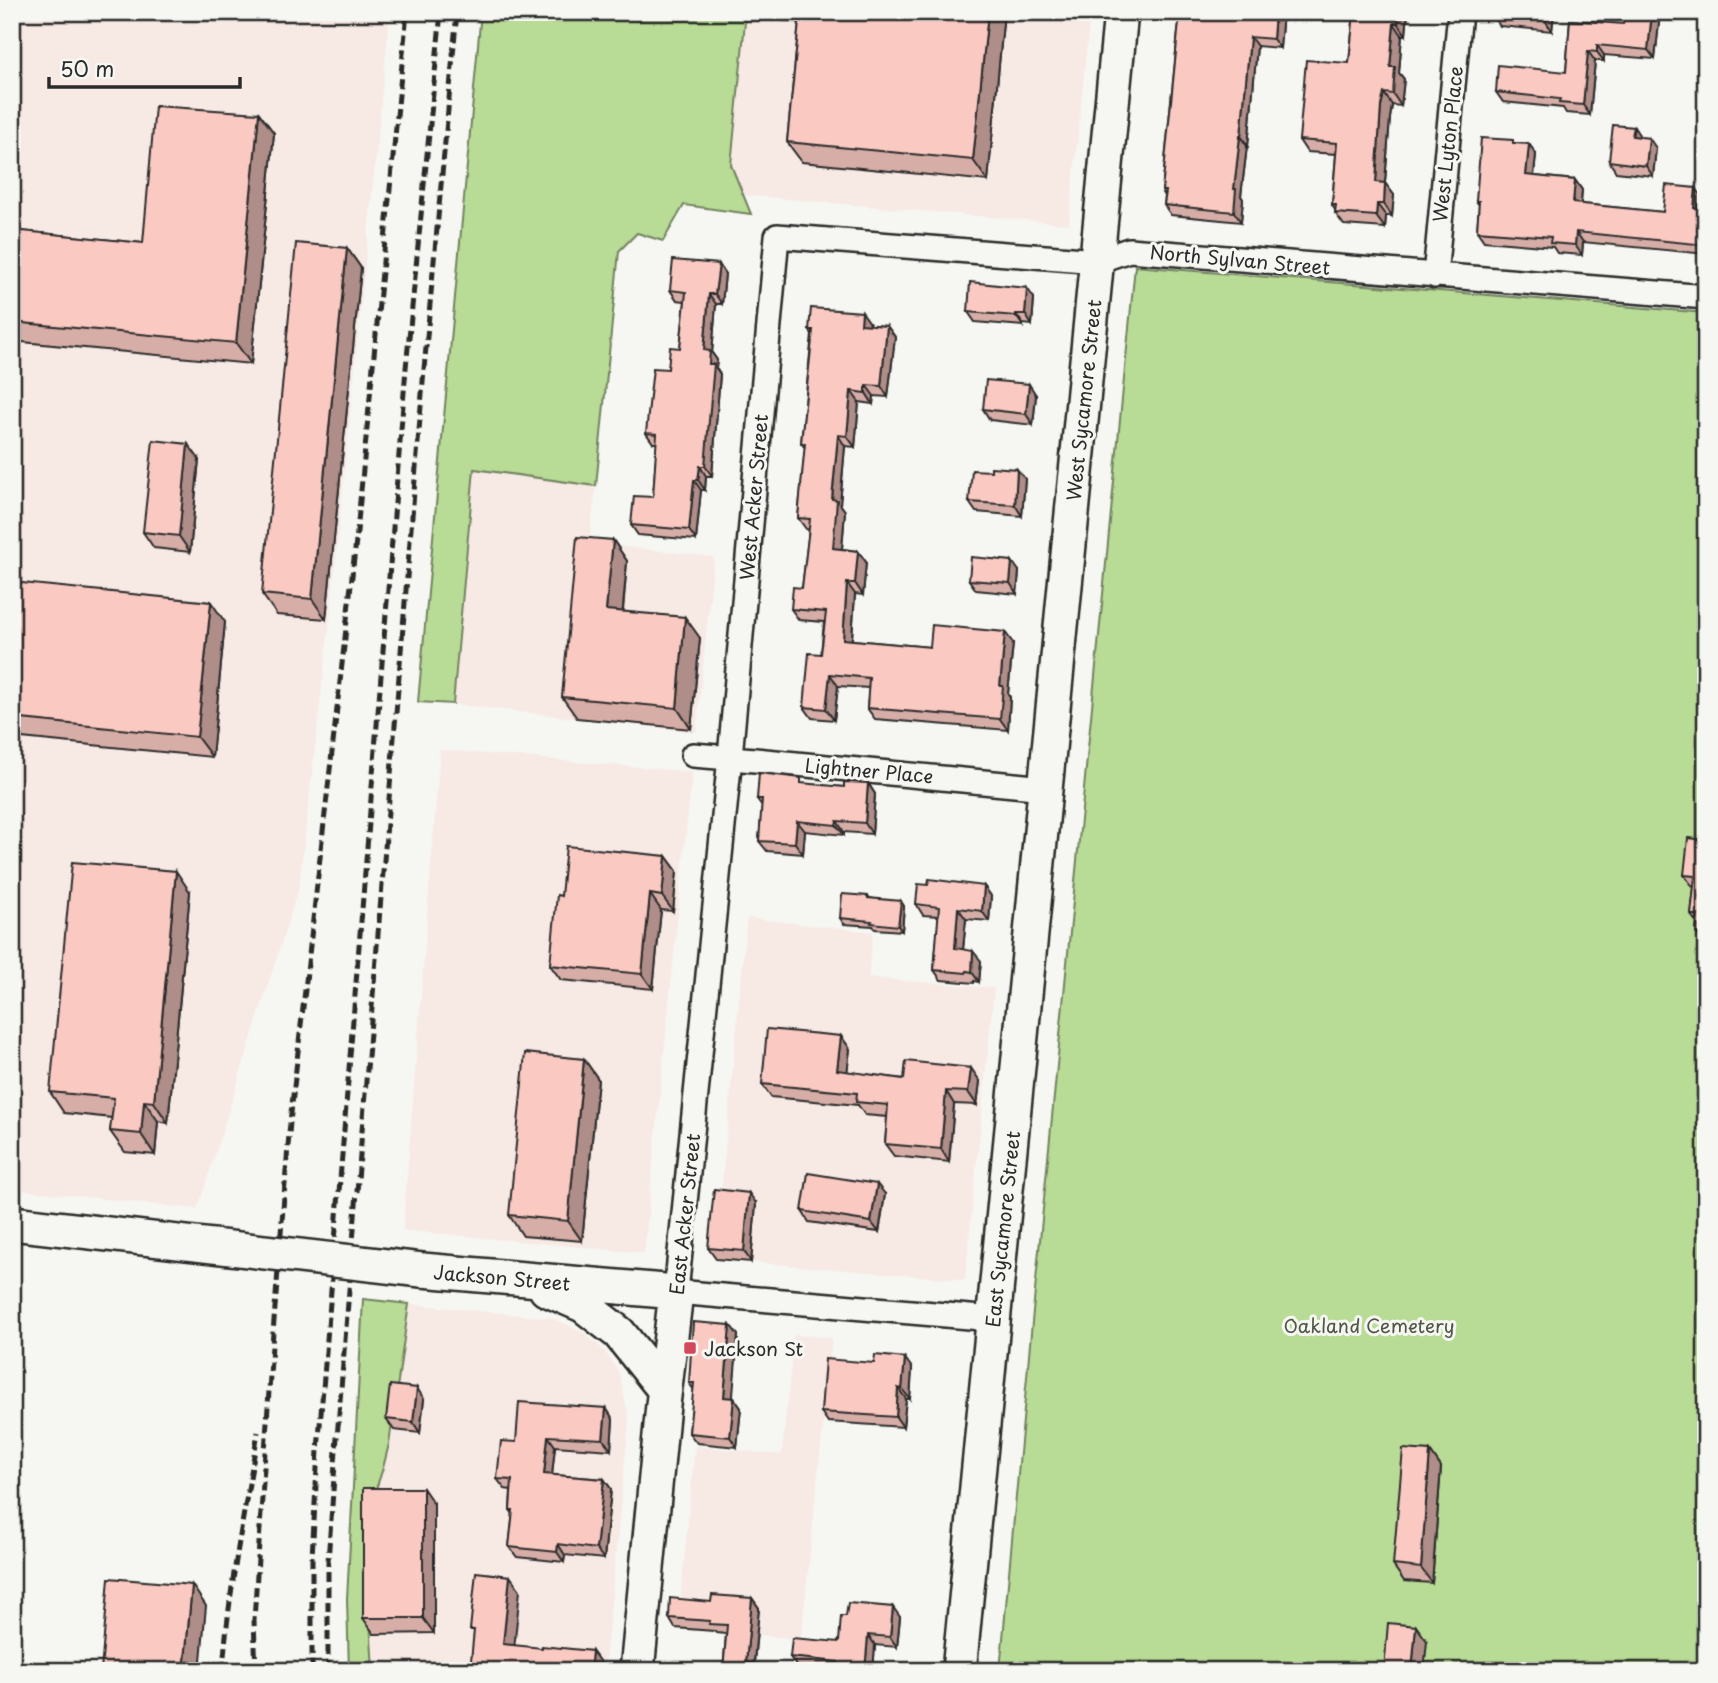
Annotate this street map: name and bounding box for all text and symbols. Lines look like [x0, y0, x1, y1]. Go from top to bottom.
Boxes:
scale bar [49, 46, 240, 90]
text: 50 m [60, 52, 114, 84]
street label: West Lyton Place [1425, 65, 1469, 223]
street label: North Sylvan Street [1149, 237, 1332, 281]
street label: West Sycamore Street [1058, 298, 1108, 502]
street label: West Acker Street [732, 413, 774, 581]
street label: Lightner Place [804, 750, 934, 790]
street label: East Sycamore Street [978, 1129, 1026, 1329]
street label: East Acker Street [662, 1132, 706, 1296]
street label: Jackson Street [433, 1257, 572, 1297]
park label: Oakland Cemetery [1283, 1311, 1455, 1339]
place label: Jackson St [704, 1334, 804, 1362]
marker: Jackson St [682, 1340, 698, 1356]

